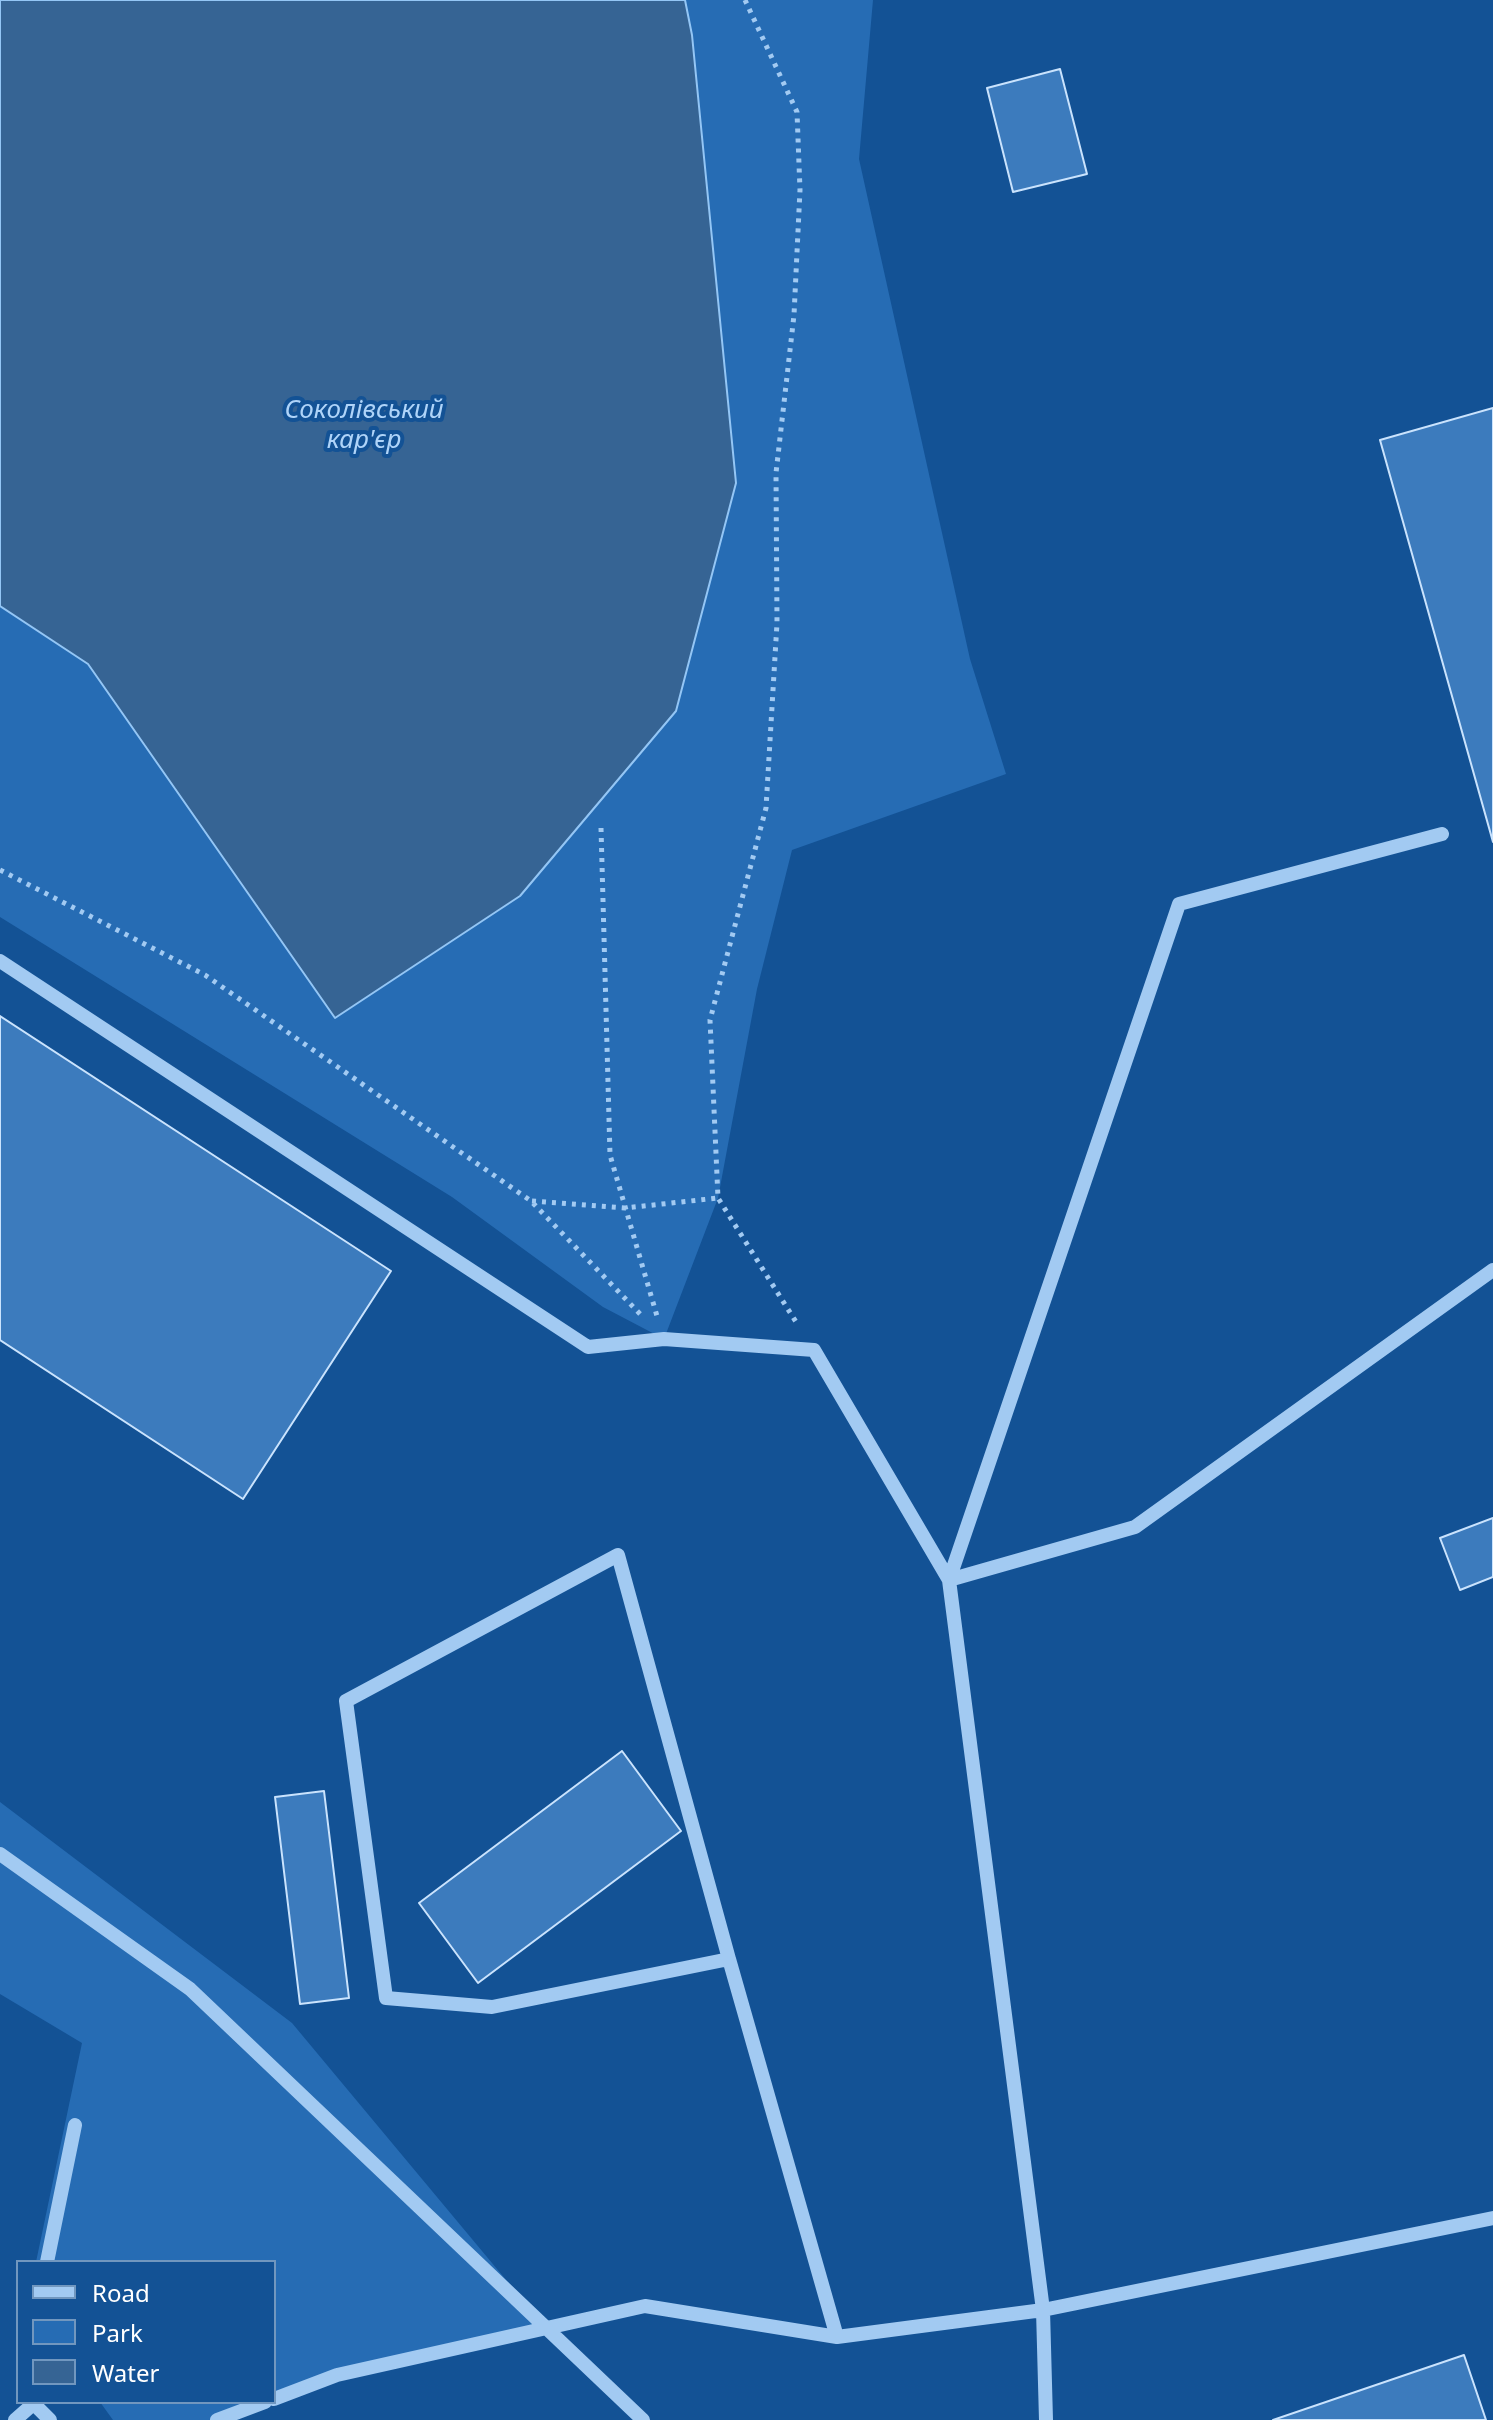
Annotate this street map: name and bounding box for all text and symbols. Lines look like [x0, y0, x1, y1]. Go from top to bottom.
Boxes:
water label: Соколівський кар'єр [284, 395, 444, 456]
legend [16, 2260, 276, 2404]
text: Road [92, 2276, 150, 2309]
text: Park [92, 2316, 143, 2349]
text: Water [92, 2356, 159, 2389]

